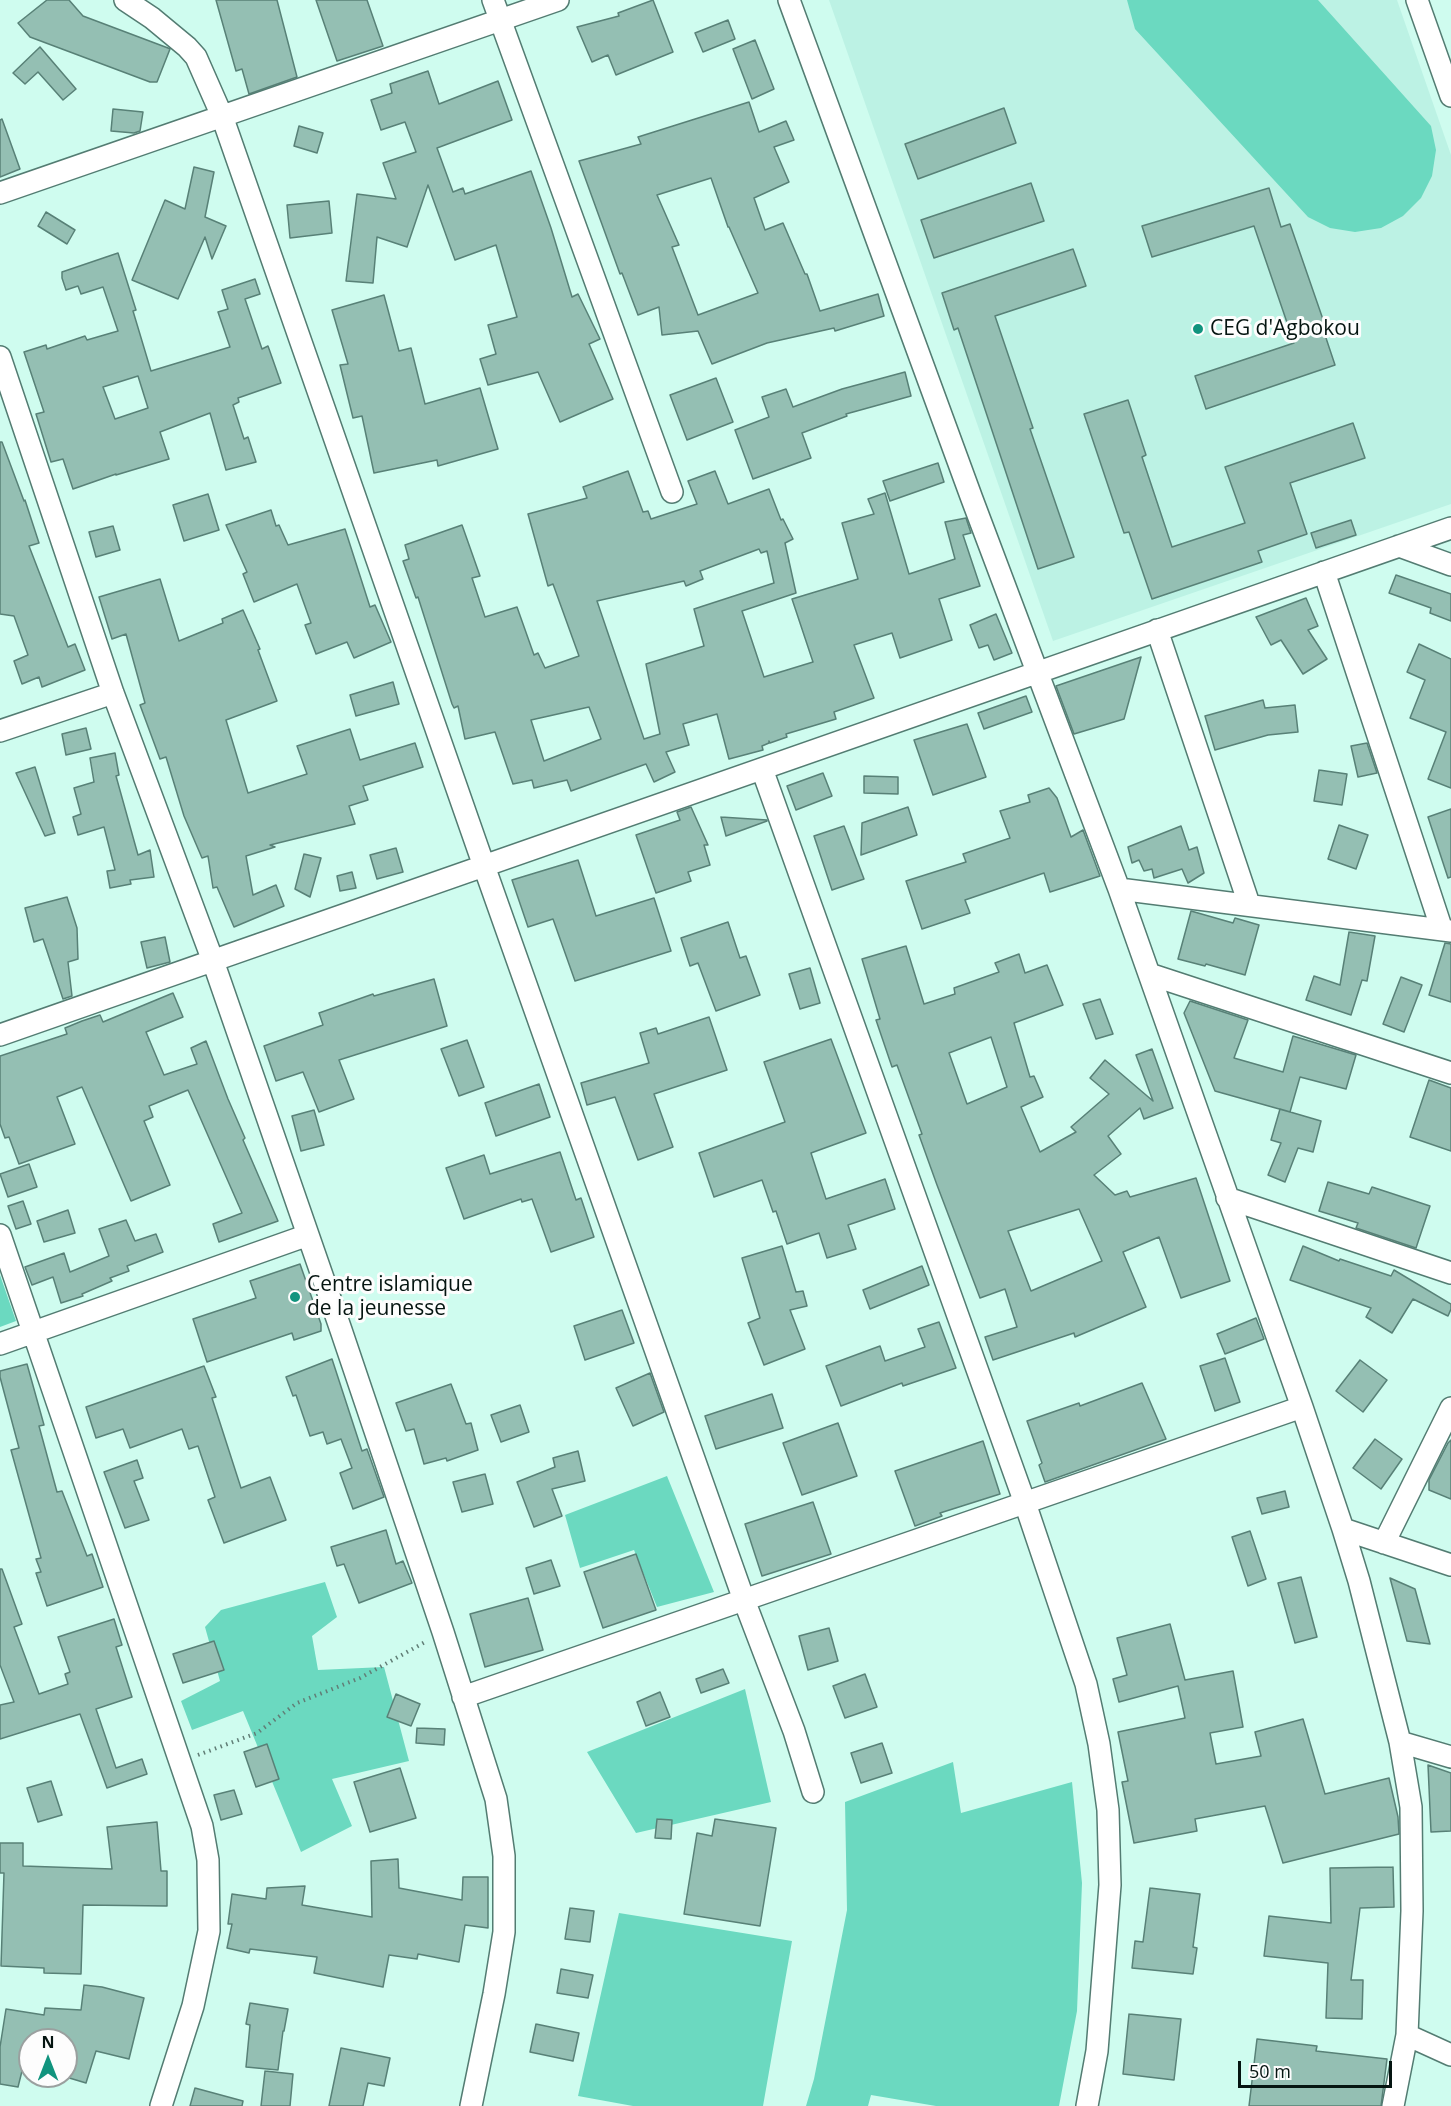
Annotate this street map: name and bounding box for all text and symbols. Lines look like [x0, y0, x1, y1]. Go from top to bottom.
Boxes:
place label: CEG d'Agbokou [1210, 316, 1360, 342]
marker: CEG d'Agbokou [1191, 322, 1205, 336]
place label: Centre islamique de la jeunesse [307, 1272, 473, 1322]
marker: Centre islamique de la jeunesse [288, 1290, 302, 1304]
north arrow [18, 2028, 78, 2088]
text: N [41, 2031, 55, 2053]
scale bar [1241, 2049, 1396, 2087]
text: 50 m [1249, 2059, 1291, 2083]

